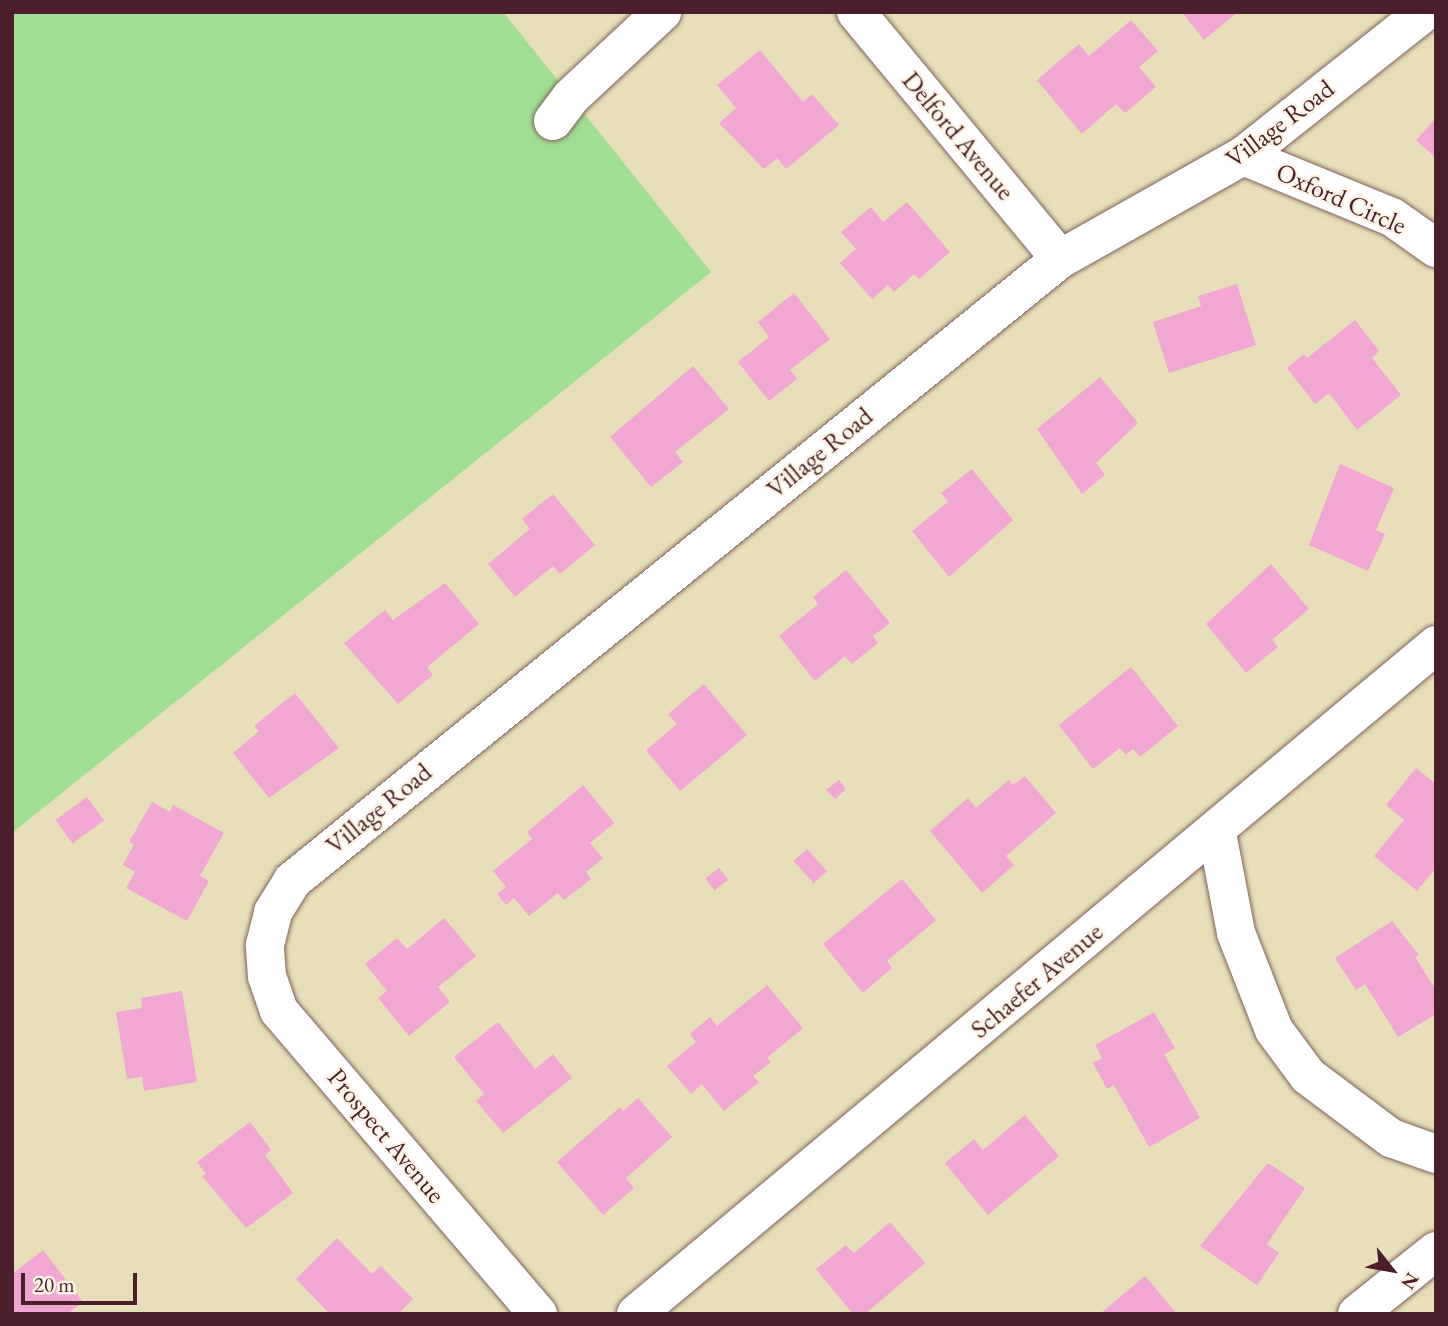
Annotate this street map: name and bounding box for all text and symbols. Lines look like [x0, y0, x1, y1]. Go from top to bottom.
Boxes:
street label: Delford Avenue [895, 65, 1021, 207]
street label: Village Road [1220, 73, 1340, 175]
street label: Oxford Circle [1271, 156, 1411, 242]
street label: Village Road [761, 401, 879, 505]
street label: Village Road [320, 757, 438, 861]
street label: Schaefer Avenue [965, 917, 1109, 1045]
street label: Prospect Avenue [321, 1062, 451, 1210]
north arrow [1357, 1235, 1427, 1305]
scale bar [24, 1260, 140, 1304]
text: N [1396, 1268, 1425, 1294]
text: 20 m [34, 1271, 75, 1298]

